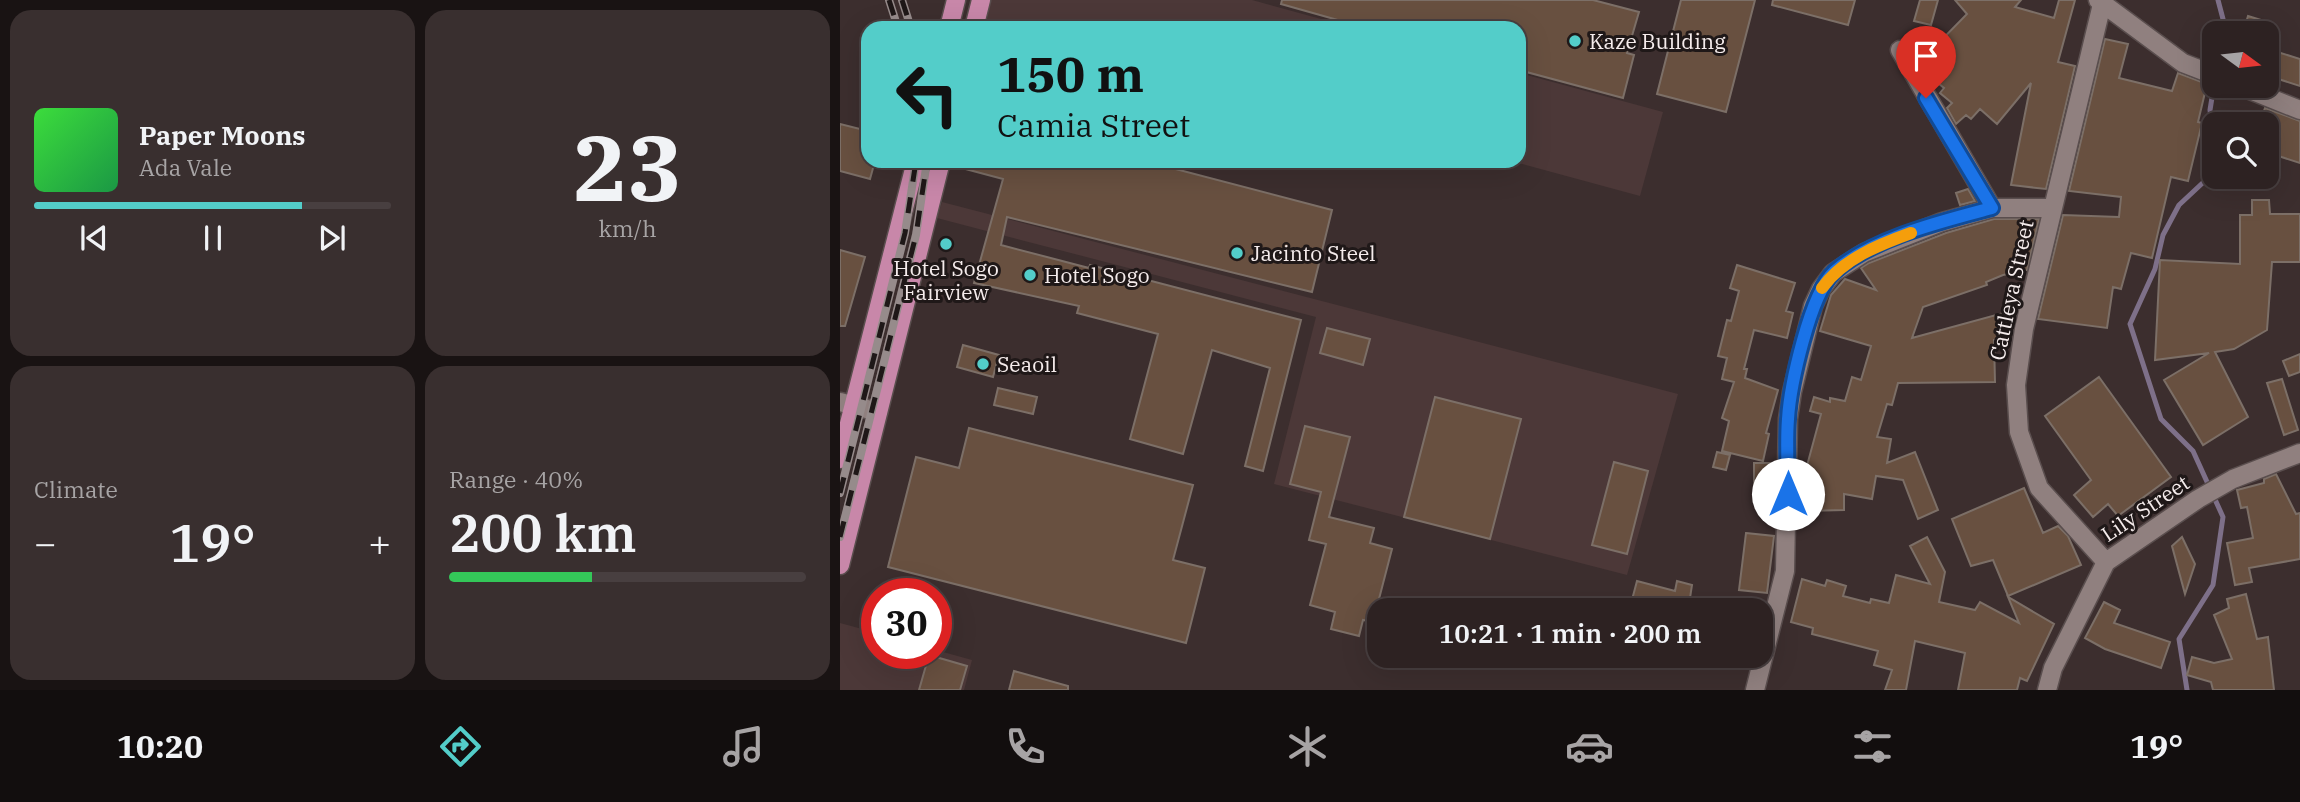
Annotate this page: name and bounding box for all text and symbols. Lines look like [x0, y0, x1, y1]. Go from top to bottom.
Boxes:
north arrow [2202, 21, 2278, 98]
map controls [2202, 21, 2279, 189]
pin [1896, 26, 1956, 98]
place label: Kaze Building [1589, 27, 1726, 55]
marker: Kaze Building [1567, 33, 1583, 49]
icon: arrive [1907, 37, 1945, 75]
text: 150 m [997, 42, 1144, 105]
icon: left [882, 49, 973, 140]
text: Camia Street [997, 104, 1190, 146]
text: 23 [573, 108, 682, 226]
button: search [2202, 112, 2279, 189]
text: Paper Moons [139, 118, 306, 152]
text: Ada Vale [139, 152, 232, 182]
text: km/h [598, 213, 657, 243]
street label: Cattleya Street [1982, 217, 2040, 363]
icon: previous [75, 219, 113, 257]
icon: pause [194, 219, 232, 257]
icon: next [313, 219, 351, 257]
marker: Hotel Sogo Fairview [938, 236, 954, 252]
place label: Jacinto Steel [1251, 239, 1376, 267]
marker: Jacinto Steel [1229, 245, 1245, 261]
place label: Hotel Sogo Fairview [893, 254, 999, 306]
place label: Hotel Sogo [1044, 261, 1150, 289]
marker: Hotel Sogo [1022, 267, 1038, 283]
place label: Seaoil [997, 350, 1057, 378]
marker: Seaoil [975, 356, 991, 372]
position arrow [1751, 457, 1825, 531]
text: Range · 40% [449, 464, 583, 494]
street label: Lily Street [2096, 468, 2194, 548]
text: Climate [34, 474, 118, 504]
text: 200 km [449, 499, 637, 566]
text: 19° [169, 509, 256, 576]
text: − [34, 518, 57, 567]
text: + [368, 518, 391, 567]
speed limit sign: 30 [861, 578, 952, 669]
text: 10:21 · 1 min · 200 m [1439, 616, 1701, 650]
icon: directions [436, 722, 485, 771]
icon: music [719, 722, 768, 771]
icon: phone [1001, 722, 1050, 771]
icon: climate [1283, 722, 1332, 771]
icon: car [1565, 722, 1614, 771]
icon: filters [1848, 722, 1897, 771]
text: 10:20 [117, 725, 203, 767]
text: 19° [2130, 725, 2183, 767]

